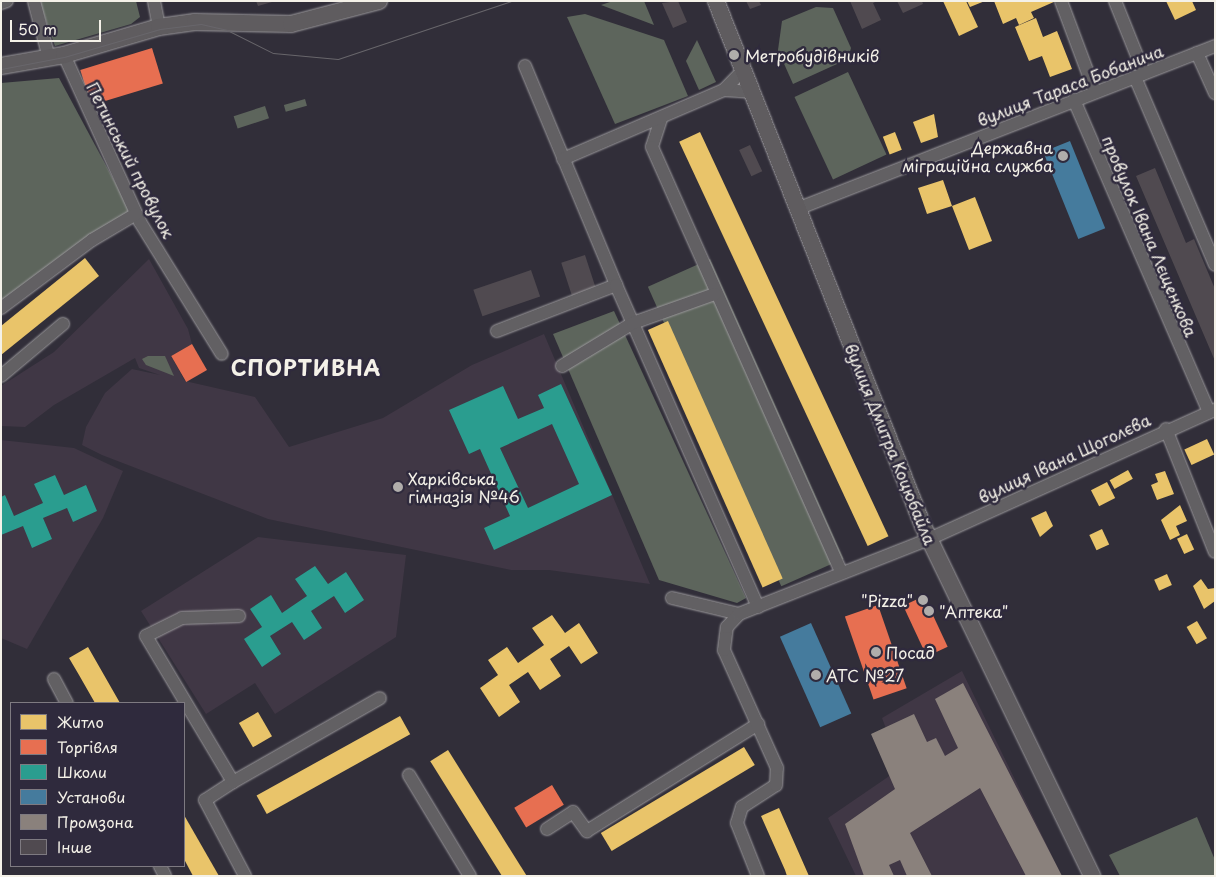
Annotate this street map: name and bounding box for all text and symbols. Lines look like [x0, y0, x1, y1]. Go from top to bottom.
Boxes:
scale bar [12, 10, 104, 42]
text: 50 m [18, 17, 57, 40]
street label: вулиця Тараса Бобанича [974, 40, 1166, 130]
place label: Метробудівників [745, 45, 879, 65]
marker: Метробудівників [727, 48, 741, 62]
street label: Петинський провулок [83, 79, 179, 241]
street label: провулок Івана Лєщенкова [1099, 132, 1201, 340]
place label: Державна міграційна служба [902, 137, 1053, 175]
marker: Державна міграційна служба [1057, 150, 1069, 162]
street label: вулиця Дмитра Коцюбайла [842, 340, 940, 548]
district label: СПОРТИВНА [230, 354, 382, 380]
street label: вулиця Івана Щоголєва [975, 410, 1153, 506]
place label: Харківська гімназія №46 [408, 468, 520, 506]
marker: Харківська гімназія №46 [392, 481, 404, 493]
place label: "Pizza" [861, 590, 913, 610]
marker: "Pizza" [917, 594, 929, 606]
place label: "Аптека" [939, 601, 1008, 621]
marker: "Аптека" [923, 605, 935, 617]
place label: Посад [886, 642, 935, 662]
marker: Посад [870, 646, 882, 658]
place label: АТС №27 [826, 665, 904, 685]
marker: АТС №27 [810, 669, 822, 681]
legend [10, 702, 185, 867]
text: Житло [57, 710, 104, 733]
text: Торгівля [57, 735, 118, 758]
text: Школи [57, 760, 107, 783]
text: Установи [57, 785, 125, 808]
text: Промзона [57, 810, 133, 833]
text: Інше [57, 835, 92, 858]

